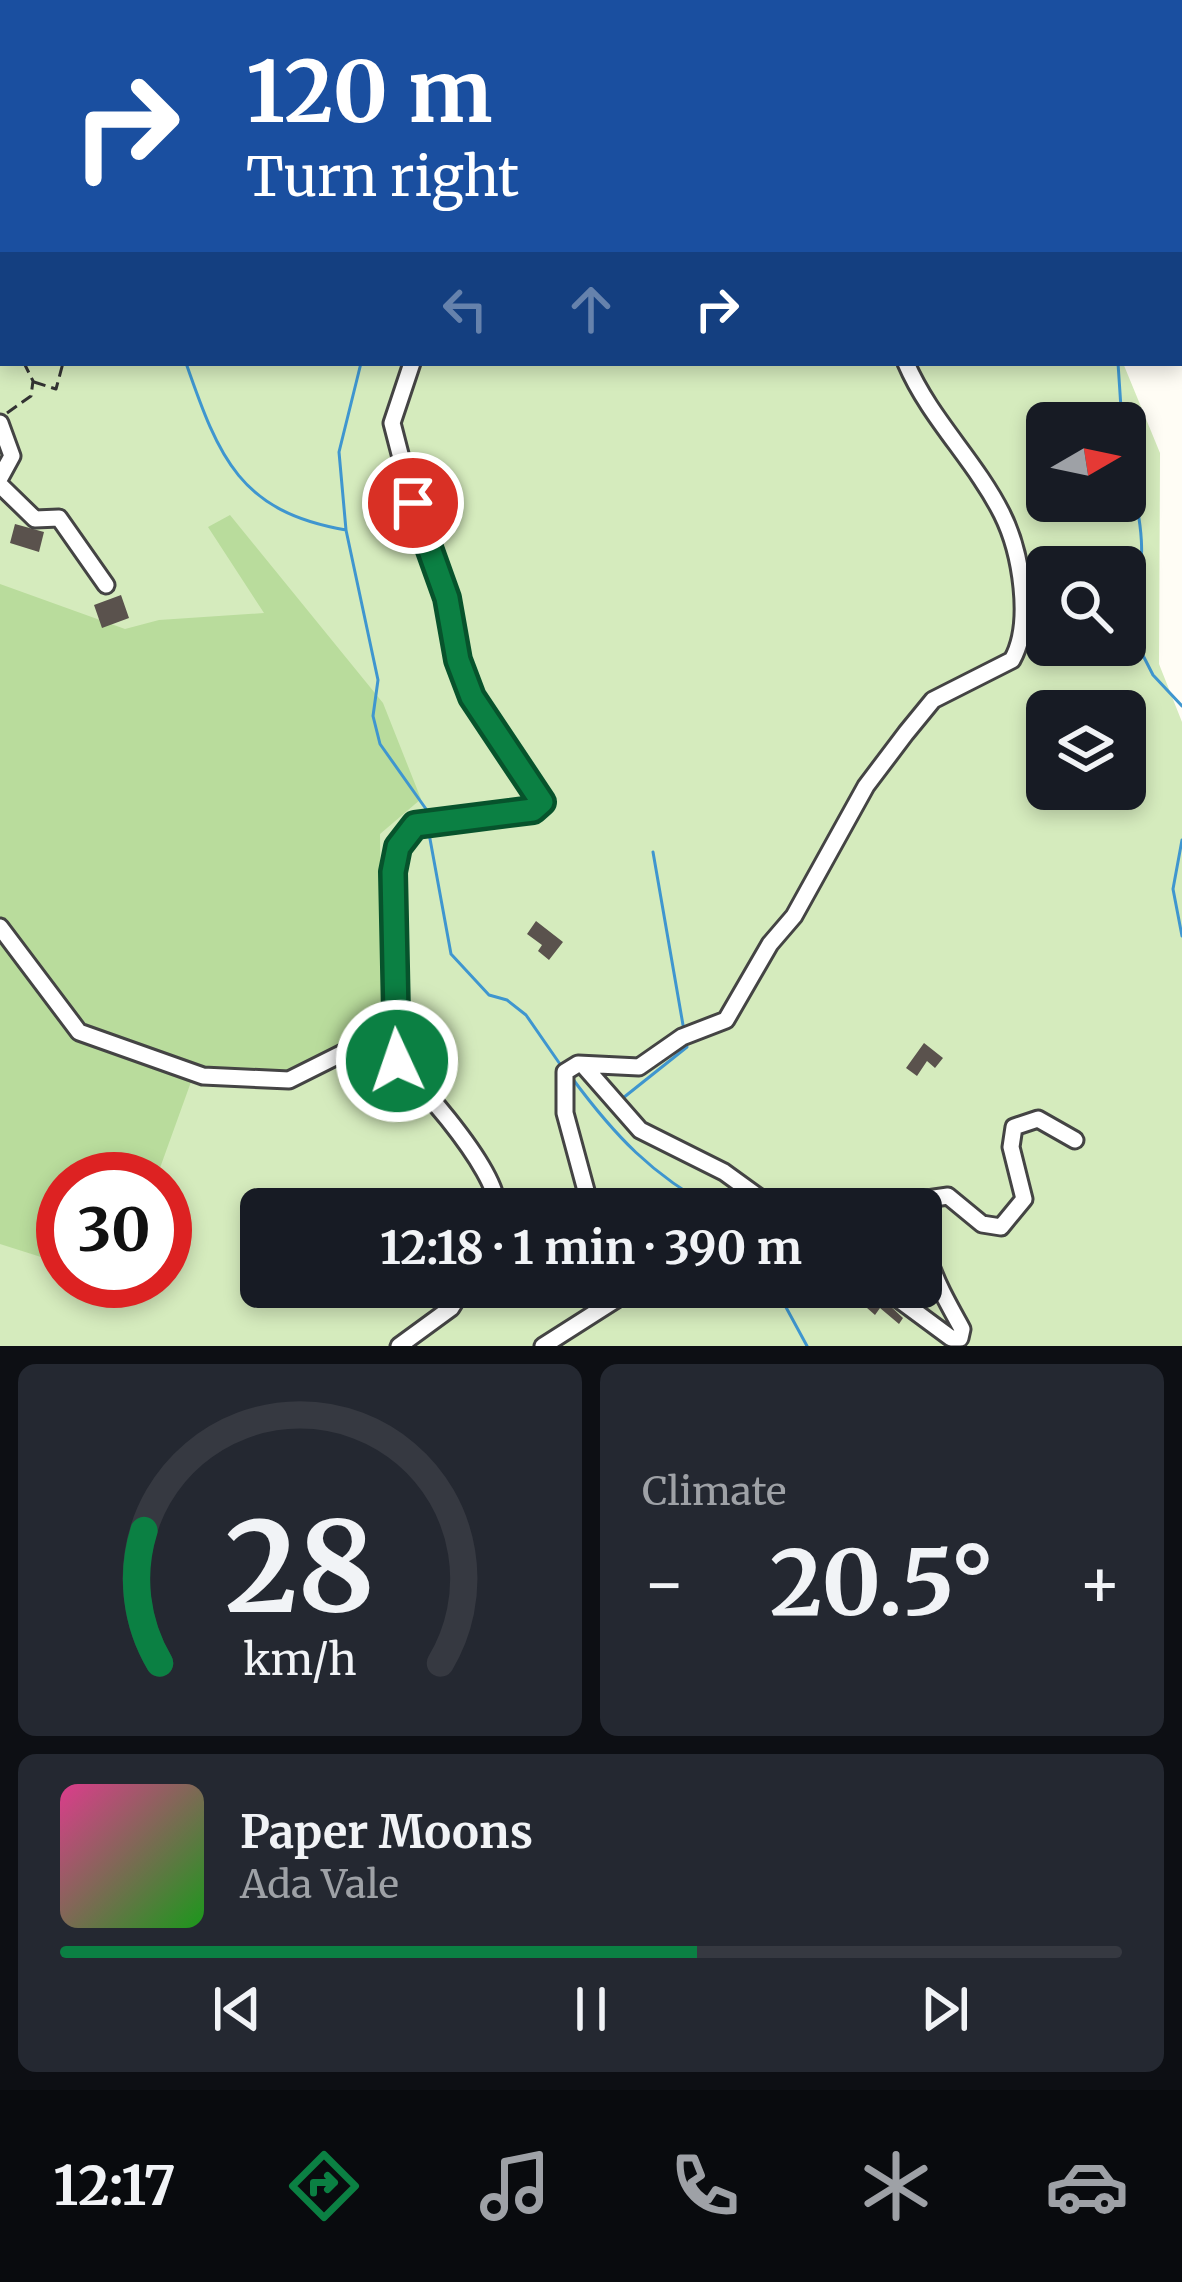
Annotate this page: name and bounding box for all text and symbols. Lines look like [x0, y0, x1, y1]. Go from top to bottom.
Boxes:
text: 120 m [246, 39, 493, 145]
icon: right [48, 48, 204, 204]
text: Turn right [246, 143, 519, 211]
icon: left [432, 276, 498, 342]
icon: ahead [558, 276, 624, 342]
icon: right [684, 276, 750, 342]
north arrow [1026, 402, 1146, 522]
map controls [1026, 402, 1146, 810]
pin [362, 452, 464, 554]
icon: arrive [380, 470, 446, 536]
button: search [1026, 546, 1146, 666]
button: layers [1026, 690, 1146, 810]
position arrow [334, 998, 460, 1124]
speed limit sign: 30 [36, 1152, 192, 1308]
text: 12:18 · 1 min · 390 m [380, 1220, 802, 1276]
text: Climate [642, 1467, 786, 1516]
text: 28 [225, 1489, 375, 1646]
text: 20.5° [770, 1526, 994, 1640]
text: − [642, 1542, 686, 1625]
text: + [1078, 1542, 1122, 1625]
text: km/h [243, 1633, 357, 1687]
text: Paper Moons [240, 1804, 533, 1860]
text: Ada Vale [240, 1860, 399, 1909]
icon: previous [204, 1976, 270, 2042]
icon: pause [558, 1976, 624, 2042]
icon: next [912, 1976, 978, 2042]
icon: directions [282, 2144, 366, 2228]
icon: music [473, 2144, 557, 2228]
icon: phone [663, 2144, 747, 2228]
icon: climate [854, 2144, 938, 2228]
icon: car [1045, 2144, 1129, 2228]
text: 12:17 [53, 2152, 176, 2220]

